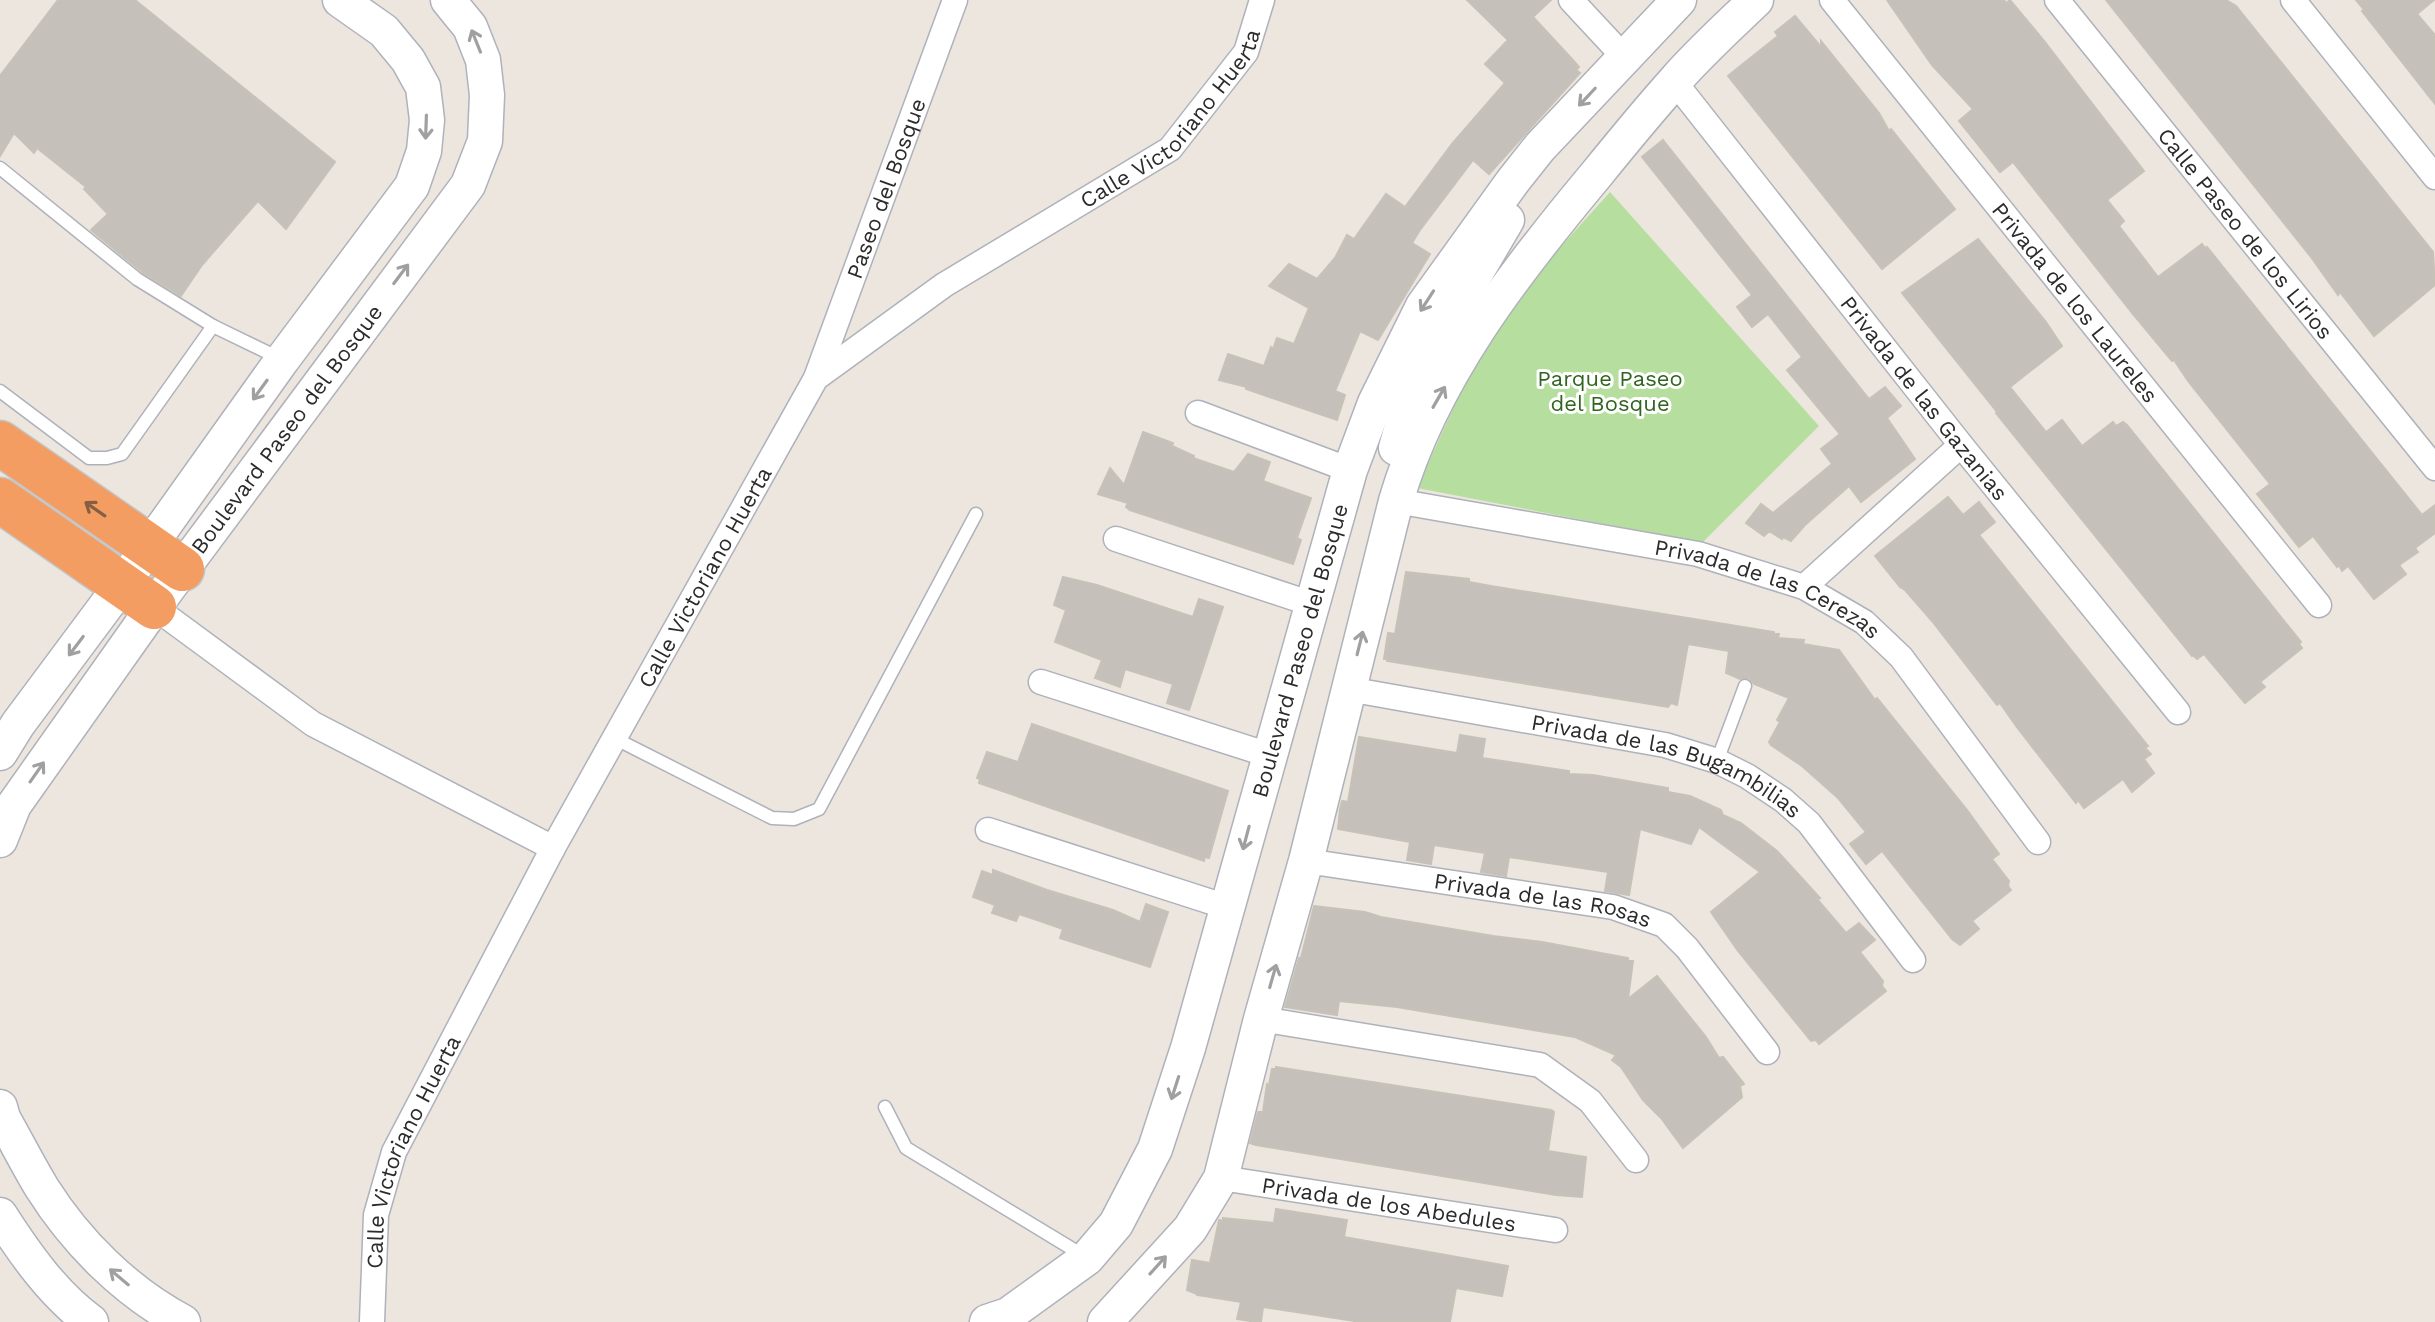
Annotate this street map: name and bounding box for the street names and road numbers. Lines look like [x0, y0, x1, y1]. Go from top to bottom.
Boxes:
street label: Calle Victoriano Huerta [1076, 26, 1265, 213]
street label: Paseo del Bosque [842, 95, 931, 282]
street label: Calle Paseo de los Lirios [2152, 123, 2338, 344]
street label: Privada de los Laureles [1987, 197, 2163, 408]
street label: Privada de las Gazanias [1835, 291, 2013, 505]
street label: Boulevard Paseo del Bosque [186, 300, 388, 559]
street label: Calle Victoriano Huerta [633, 463, 777, 692]
street label: Boulevard Paseo del Bosque [1247, 501, 1353, 800]
street label: Privada de las Cerezas [1653, 535, 1885, 644]
street label: Privada de las Bugambilias [1529, 710, 1806, 823]
street label: Privada de las Rosas [1432, 868, 1655, 933]
street label: Calle Victoriano Huerta [362, 1031, 466, 1269]
street label: Privada de los Abedules [1260, 1173, 1518, 1237]

